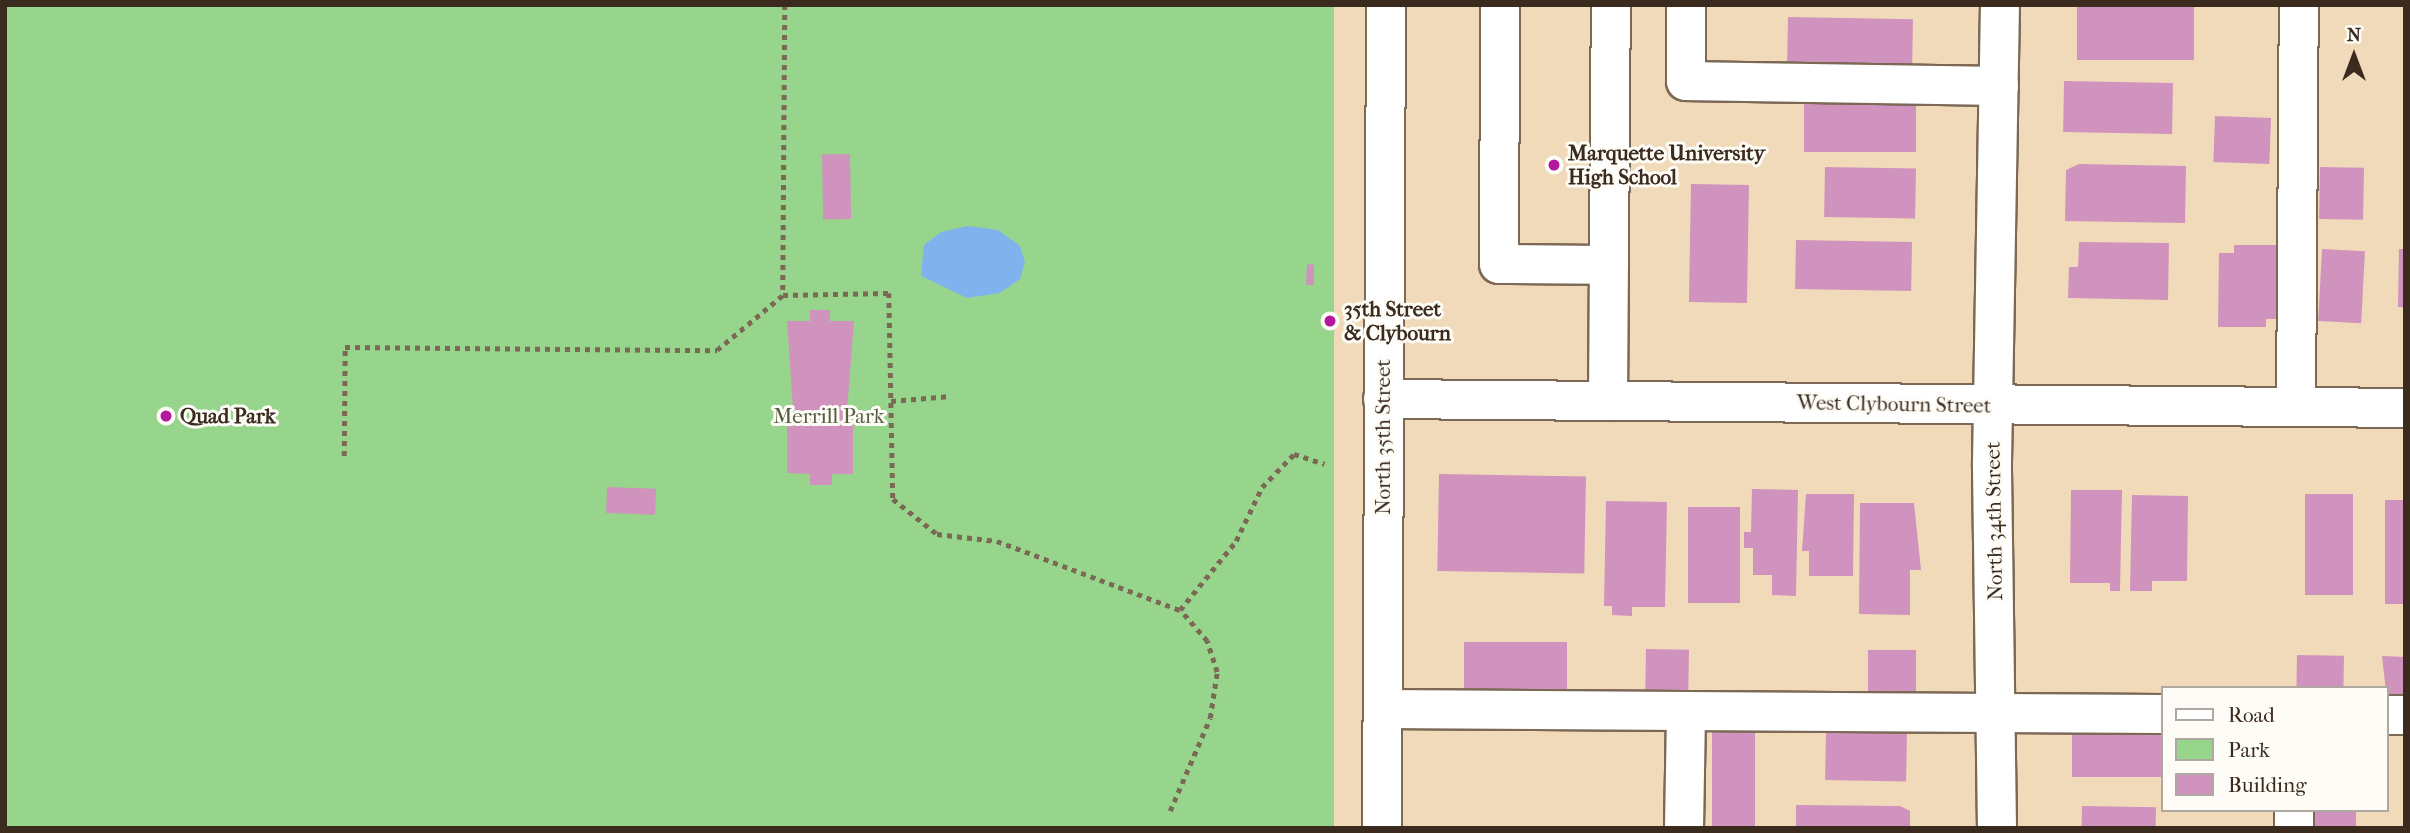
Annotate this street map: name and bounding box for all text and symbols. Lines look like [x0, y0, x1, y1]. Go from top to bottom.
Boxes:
north arrow [2319, 21, 2389, 91]
text: N [2347, 24, 2361, 46]
place label: Marquette University High School [1568, 140, 1765, 190]
marker: Marquette University High School [1546, 157, 1562, 173]
place label: 35th Street & Clybourn [1344, 296, 1451, 346]
marker: 35th Street & Clybourn [1322, 313, 1338, 329]
street label: North 35th Street [1370, 359, 1396, 515]
street label: West Clybourn Street [1797, 390, 1991, 418]
place label: Quad Park [180, 403, 275, 429]
park label: Merrill Park [773, 403, 885, 429]
marker: Quad Park [158, 408, 174, 424]
street label: North 34th Street [1980, 441, 2008, 601]
legend [2162, 686, 2389, 812]
text: Road [2228, 703, 2275, 727]
text: Park [2228, 738, 2270, 762]
text: Building [2228, 773, 2306, 797]

